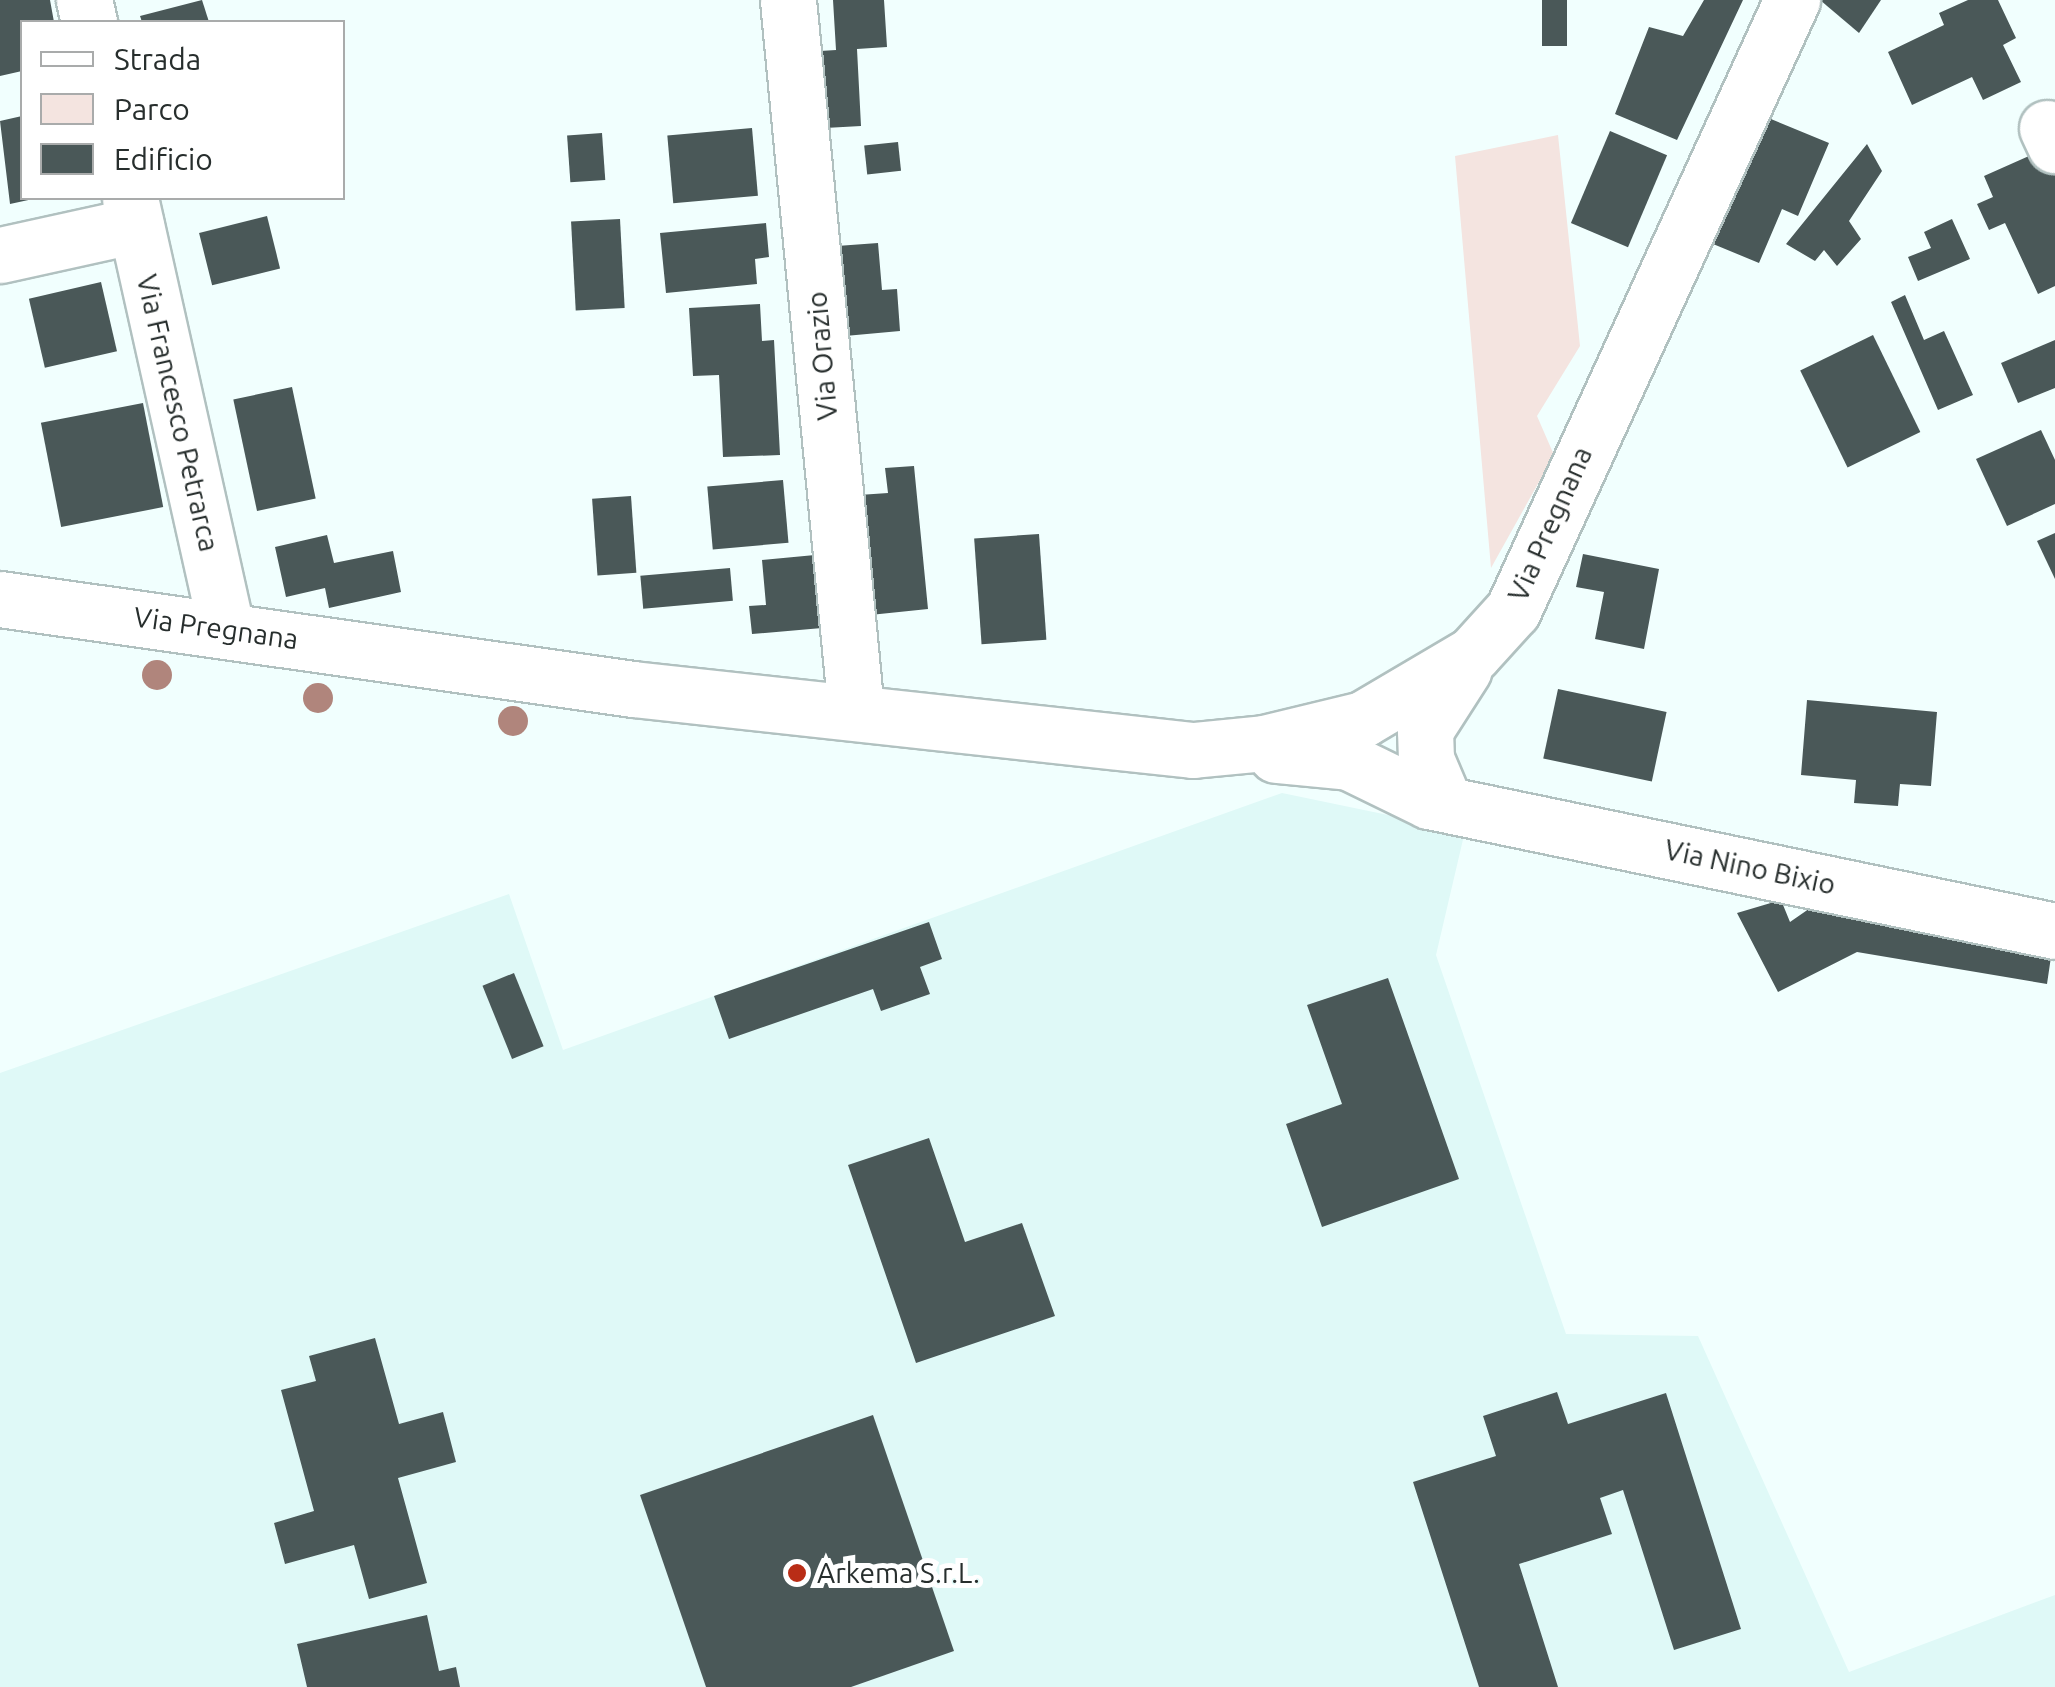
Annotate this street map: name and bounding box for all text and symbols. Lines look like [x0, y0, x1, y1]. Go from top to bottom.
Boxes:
legend [20, 20, 345, 200]
text: Strada [114, 42, 201, 76]
text: Parco [114, 92, 190, 126]
text: Edificio [114, 142, 213, 176]
street label: Via Francesco Petrarca [130, 271, 226, 555]
street label: Via Orazio [800, 290, 844, 422]
street label: Via Pregnana [1501, 441, 1599, 607]
street label: Via Pregnana [132, 600, 300, 656]
street label: Via Nino Bixio [1662, 833, 1838, 901]
place label: Arkema S.r.L. [817, 1556, 980, 1590]
marker: Arkema S.r.L. [786, 1562, 808, 1584]

